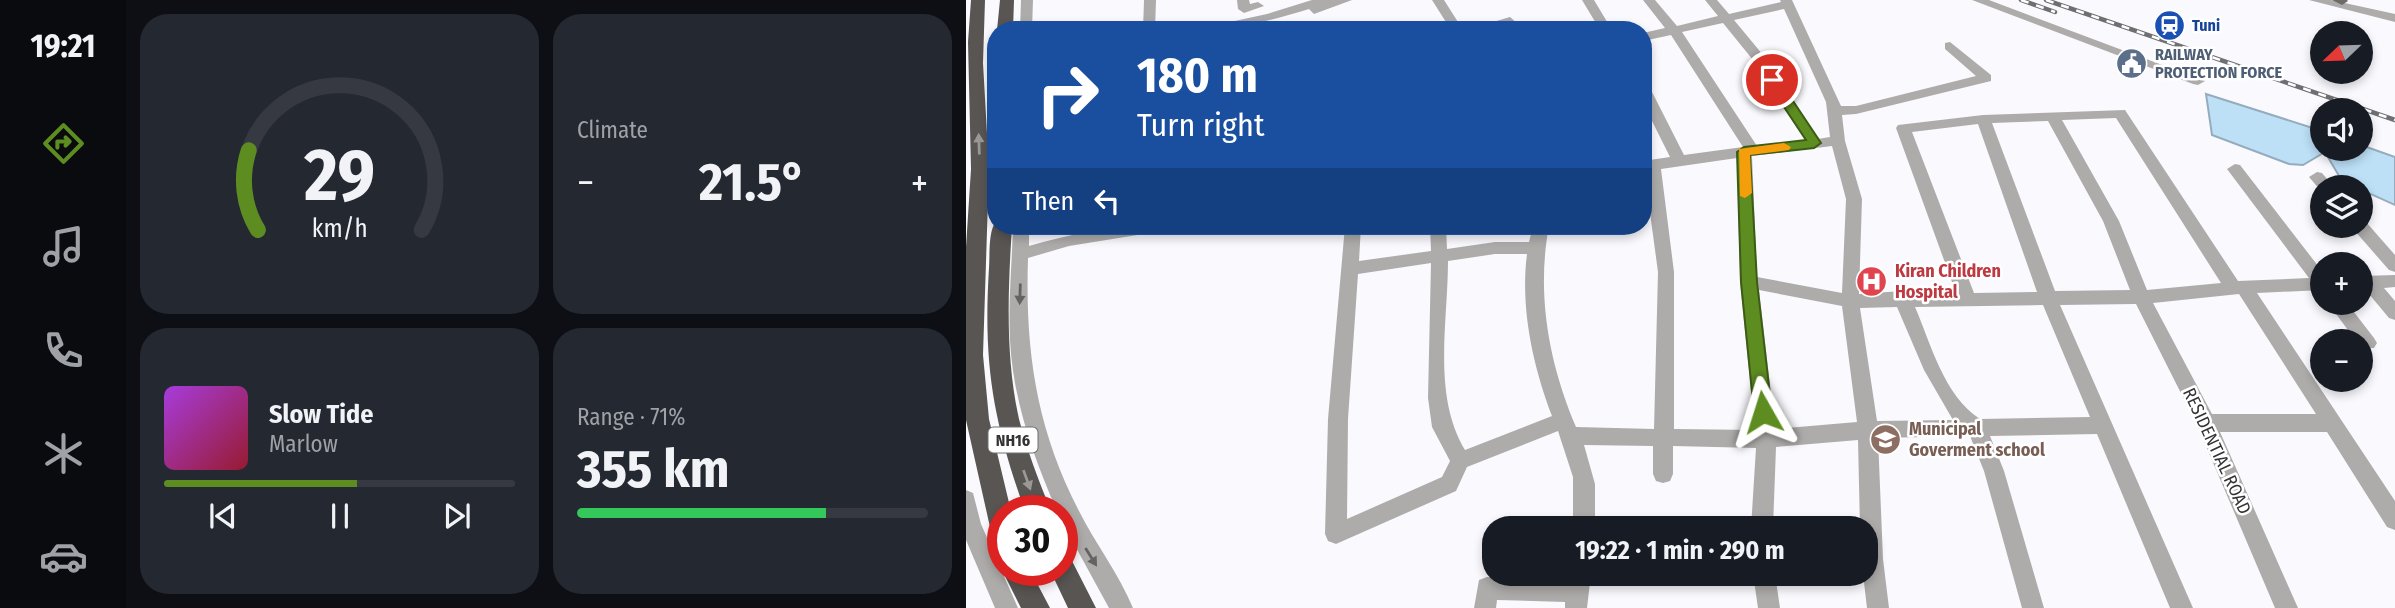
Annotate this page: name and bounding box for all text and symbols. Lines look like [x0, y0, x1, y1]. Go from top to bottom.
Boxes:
station icon: Tuni [2152, 8, 2186, 42]
place label: Tuni [2192, 16, 2220, 35]
north arrow [2310, 21, 2373, 84]
map controls [2310, 21, 2373, 392]
text: 19:21 [30, 27, 96, 65]
place label: RAILWAY PROTECTION FORCE [2155, 45, 2283, 82]
text: 180 m [1137, 46, 1258, 105]
public building icon: RAILWAY PROTECTION FORCE [2115, 46, 2149, 80]
icon: right [1022, 49, 1113, 140]
pin [1742, 50, 1802, 110]
icon: arrive [1753, 61, 1791, 99]
button: sound [2310, 98, 2373, 161]
text: Turn right [1137, 106, 1264, 144]
text: Climate [577, 116, 648, 144]
icon: directions [39, 119, 88, 168]
text: 29 [303, 132, 375, 219]
one-way arrow [974, 133, 985, 155]
text: 21.5° [699, 151, 806, 214]
text: − [577, 160, 594, 206]
text: + [911, 160, 928, 206]
button: layers [2310, 175, 2373, 238]
icon: left [1088, 182, 1126, 220]
text: Then [1022, 186, 1074, 217]
text: km/h [312, 214, 367, 244]
icon: music [39, 222, 88, 271]
button: + [2310, 252, 2373, 315]
place label: Kiran Children Hospital [1895, 260, 2001, 303]
hospital icon: Kiran Children Hospital [1855, 264, 1889, 298]
one-way arrow [1014, 283, 1026, 305]
icon: phone [39, 326, 88, 375]
button: − [2310, 329, 2373, 392]
position arrow [1726, 375, 1800, 449]
street label: RESIDENTIAL ROAD [2178, 384, 2256, 518]
text: Slow Tide [269, 399, 373, 430]
text: Range · 71% [577, 403, 685, 431]
place label: Municipal Goverment school [1909, 418, 2045, 461]
school or university icon: Municipal Goverment school [1869, 422, 1903, 456]
road number: NH16 [988, 428, 1038, 452]
icon: climate [39, 429, 88, 478]
text: Marlow [269, 430, 338, 458]
text: 355 km [577, 438, 729, 501]
one-way arrow [1022, 470, 1033, 491]
speed limit sign: 30 [987, 495, 1078, 586]
icon: previous [204, 497, 242, 535]
icon: pause [321, 497, 359, 535]
icon: next [438, 497, 476, 535]
icon: car [39, 532, 88, 581]
text: 19:22 · 1 min · 290 m [1575, 535, 1785, 566]
one-way arrow [1084, 547, 1097, 567]

